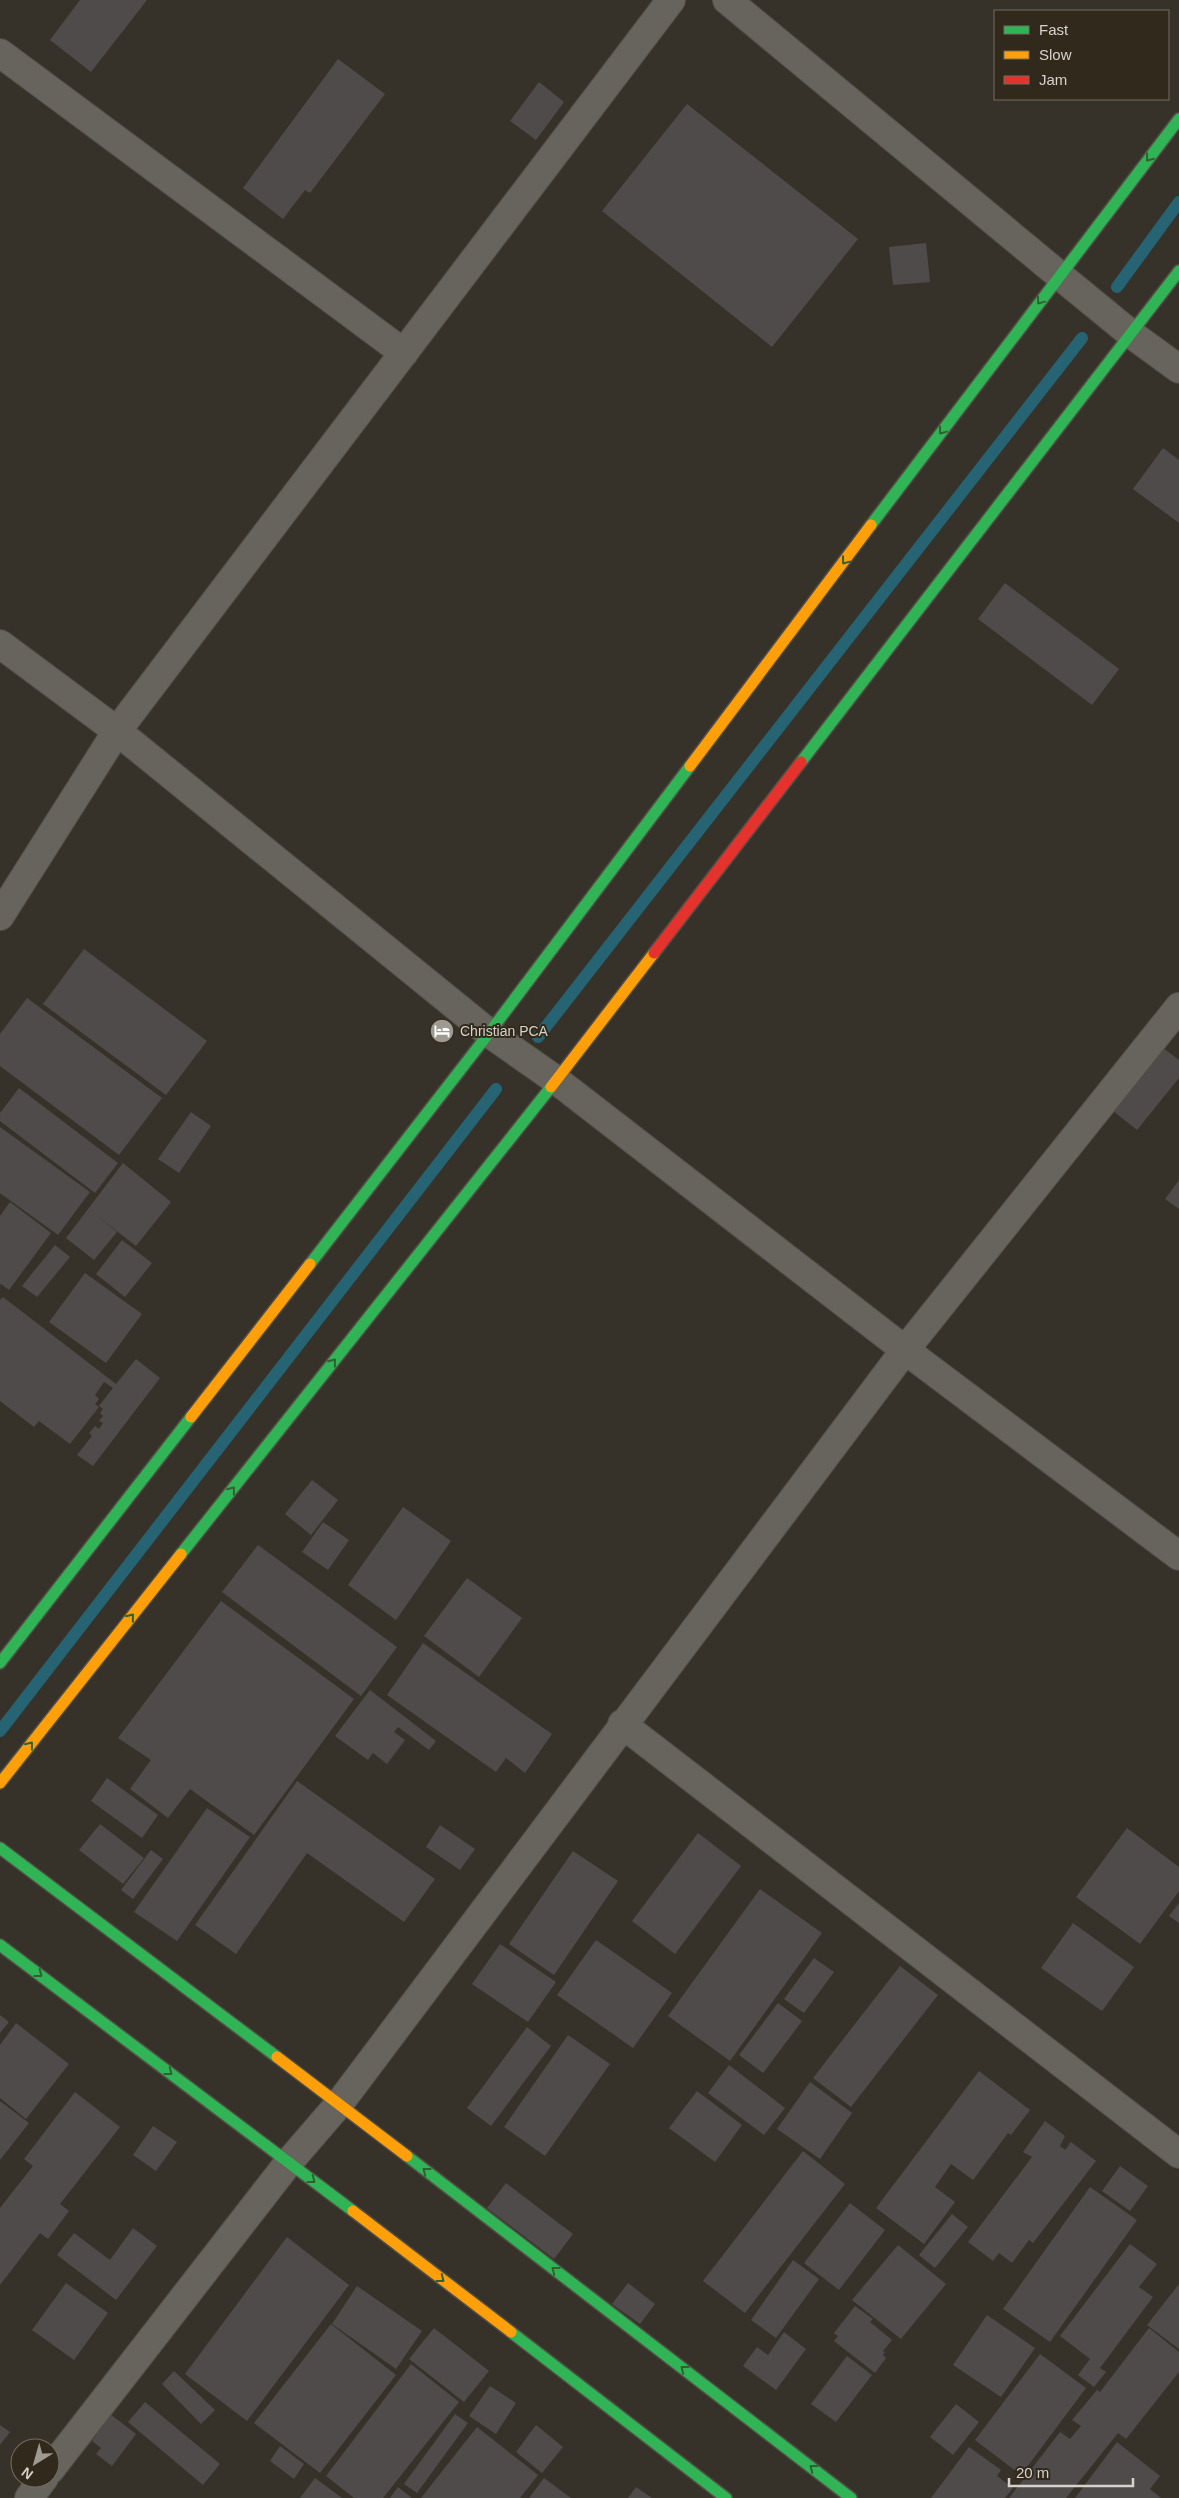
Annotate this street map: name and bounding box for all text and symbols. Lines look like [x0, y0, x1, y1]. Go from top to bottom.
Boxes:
legend [994, 10, 1169, 100]
text: Fast [1039, 21, 1069, 38]
text: Slow [1039, 46, 1072, 63]
text: Jam [1039, 71, 1067, 88]
one-way arrow [1147, 152, 1155, 161]
one-way arrow [1037, 295, 1046, 305]
one-way arrow [940, 425, 948, 434]
one-way arrow [842, 555, 850, 564]
hotel icon: Christian PCA [429, 1018, 455, 1044]
place label: Christian PCA [460, 1023, 549, 1039]
one-way arrow [327, 1359, 336, 1368]
one-way arrow [226, 1487, 234, 1496]
one-way arrow [125, 1614, 134, 1623]
one-way arrow [25, 1742, 33, 1751]
one-way arrow [33, 1968, 43, 1977]
one-way arrow [163, 2066, 173, 2075]
one-way arrow [422, 2168, 432, 2177]
one-way arrow [306, 2175, 315, 2183]
one-way arrow [551, 2267, 561, 2276]
one-way arrow [435, 2274, 444, 2282]
one-way arrow [681, 2367, 690, 2375]
north arrow [10, 2438, 60, 2488]
scale bar [1009, 2456, 1133, 2488]
text: N [18, 2464, 36, 2483]
text: 20 m [1016, 2464, 1049, 2481]
one-way arrow [810, 2466, 819, 2474]

